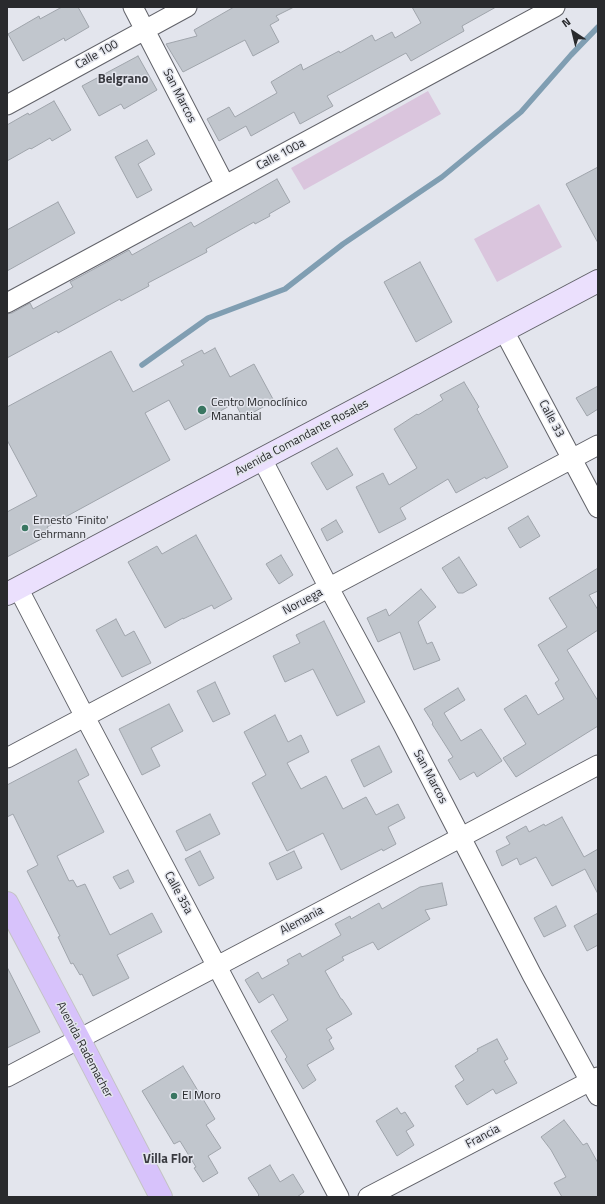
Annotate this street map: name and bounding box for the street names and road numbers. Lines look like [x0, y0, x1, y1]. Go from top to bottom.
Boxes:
street label: Calle 100 [73, 37, 121, 73]
street label: San Marcos [159, 67, 199, 125]
street label: Calle 100a [254, 136, 308, 174]
street label: Avenida Comandante Rosales [233, 397, 371, 479]
street label: Calle 33 [535, 398, 567, 440]
street label: Noruega [281, 586, 325, 618]
street label: San Marcos [410, 748, 450, 806]
street label: Calle 35a [161, 869, 195, 917]
street label: Alemania [278, 904, 326, 938]
street label: Avenida Rademacher [53, 1000, 115, 1100]
street label: Francia [463, 1122, 503, 1152]

